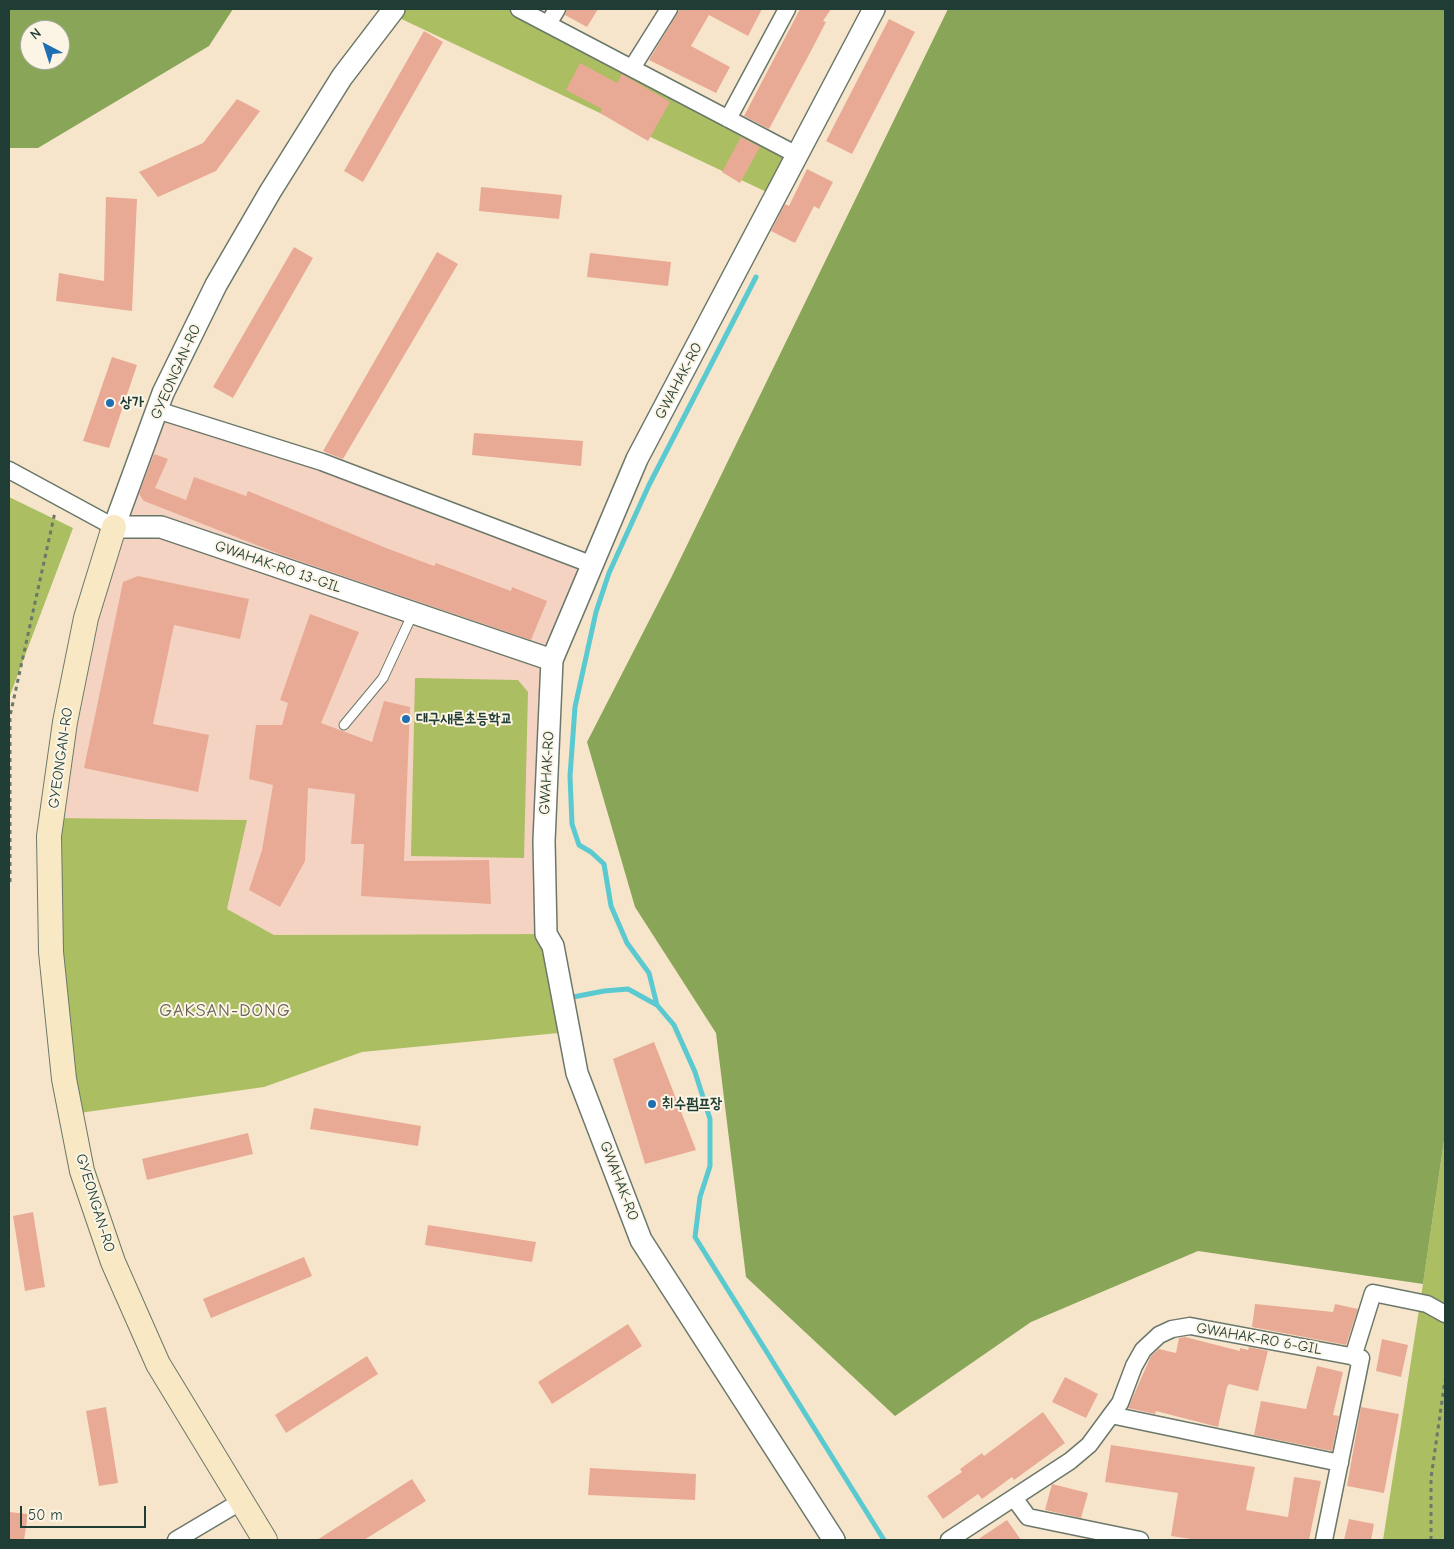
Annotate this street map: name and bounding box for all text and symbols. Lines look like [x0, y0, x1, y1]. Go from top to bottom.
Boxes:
north arrow [20, 20, 70, 70]
text: N [27, 24, 45, 43]
street label: GYEONGAN-RO [147, 322, 205, 422]
street label: GWAHAK-RO [651, 340, 707, 422]
place label: 상가 [120, 394, 144, 412]
marker: 상가 [104, 397, 116, 409]
street label: GWAHAK-RO 13-GIL [213, 537, 343, 597]
street label: GYEONGAN-RO [45, 706, 77, 810]
place label: 대구새론초등학교 [416, 710, 513, 728]
marker: 대구새론초등학교 [400, 713, 412, 725]
street label: GWAHAK-RO [536, 731, 558, 815]
district label: GAKSAN-DONG [158, 1000, 292, 1022]
place label: 취수펌프장 [662, 1095, 722, 1113]
marker: 취수펌프장 [646, 1098, 658, 1110]
street label: GWAHAK-RO [596, 1139, 642, 1223]
street label: GYEONGAN-RO [71, 1152, 119, 1254]
street label: GWAHAK-RO 6-GIL [1195, 1319, 1323, 1359]
scale bar [22, 1496, 149, 1528]
text: 50 m [28, 1506, 63, 1524]

